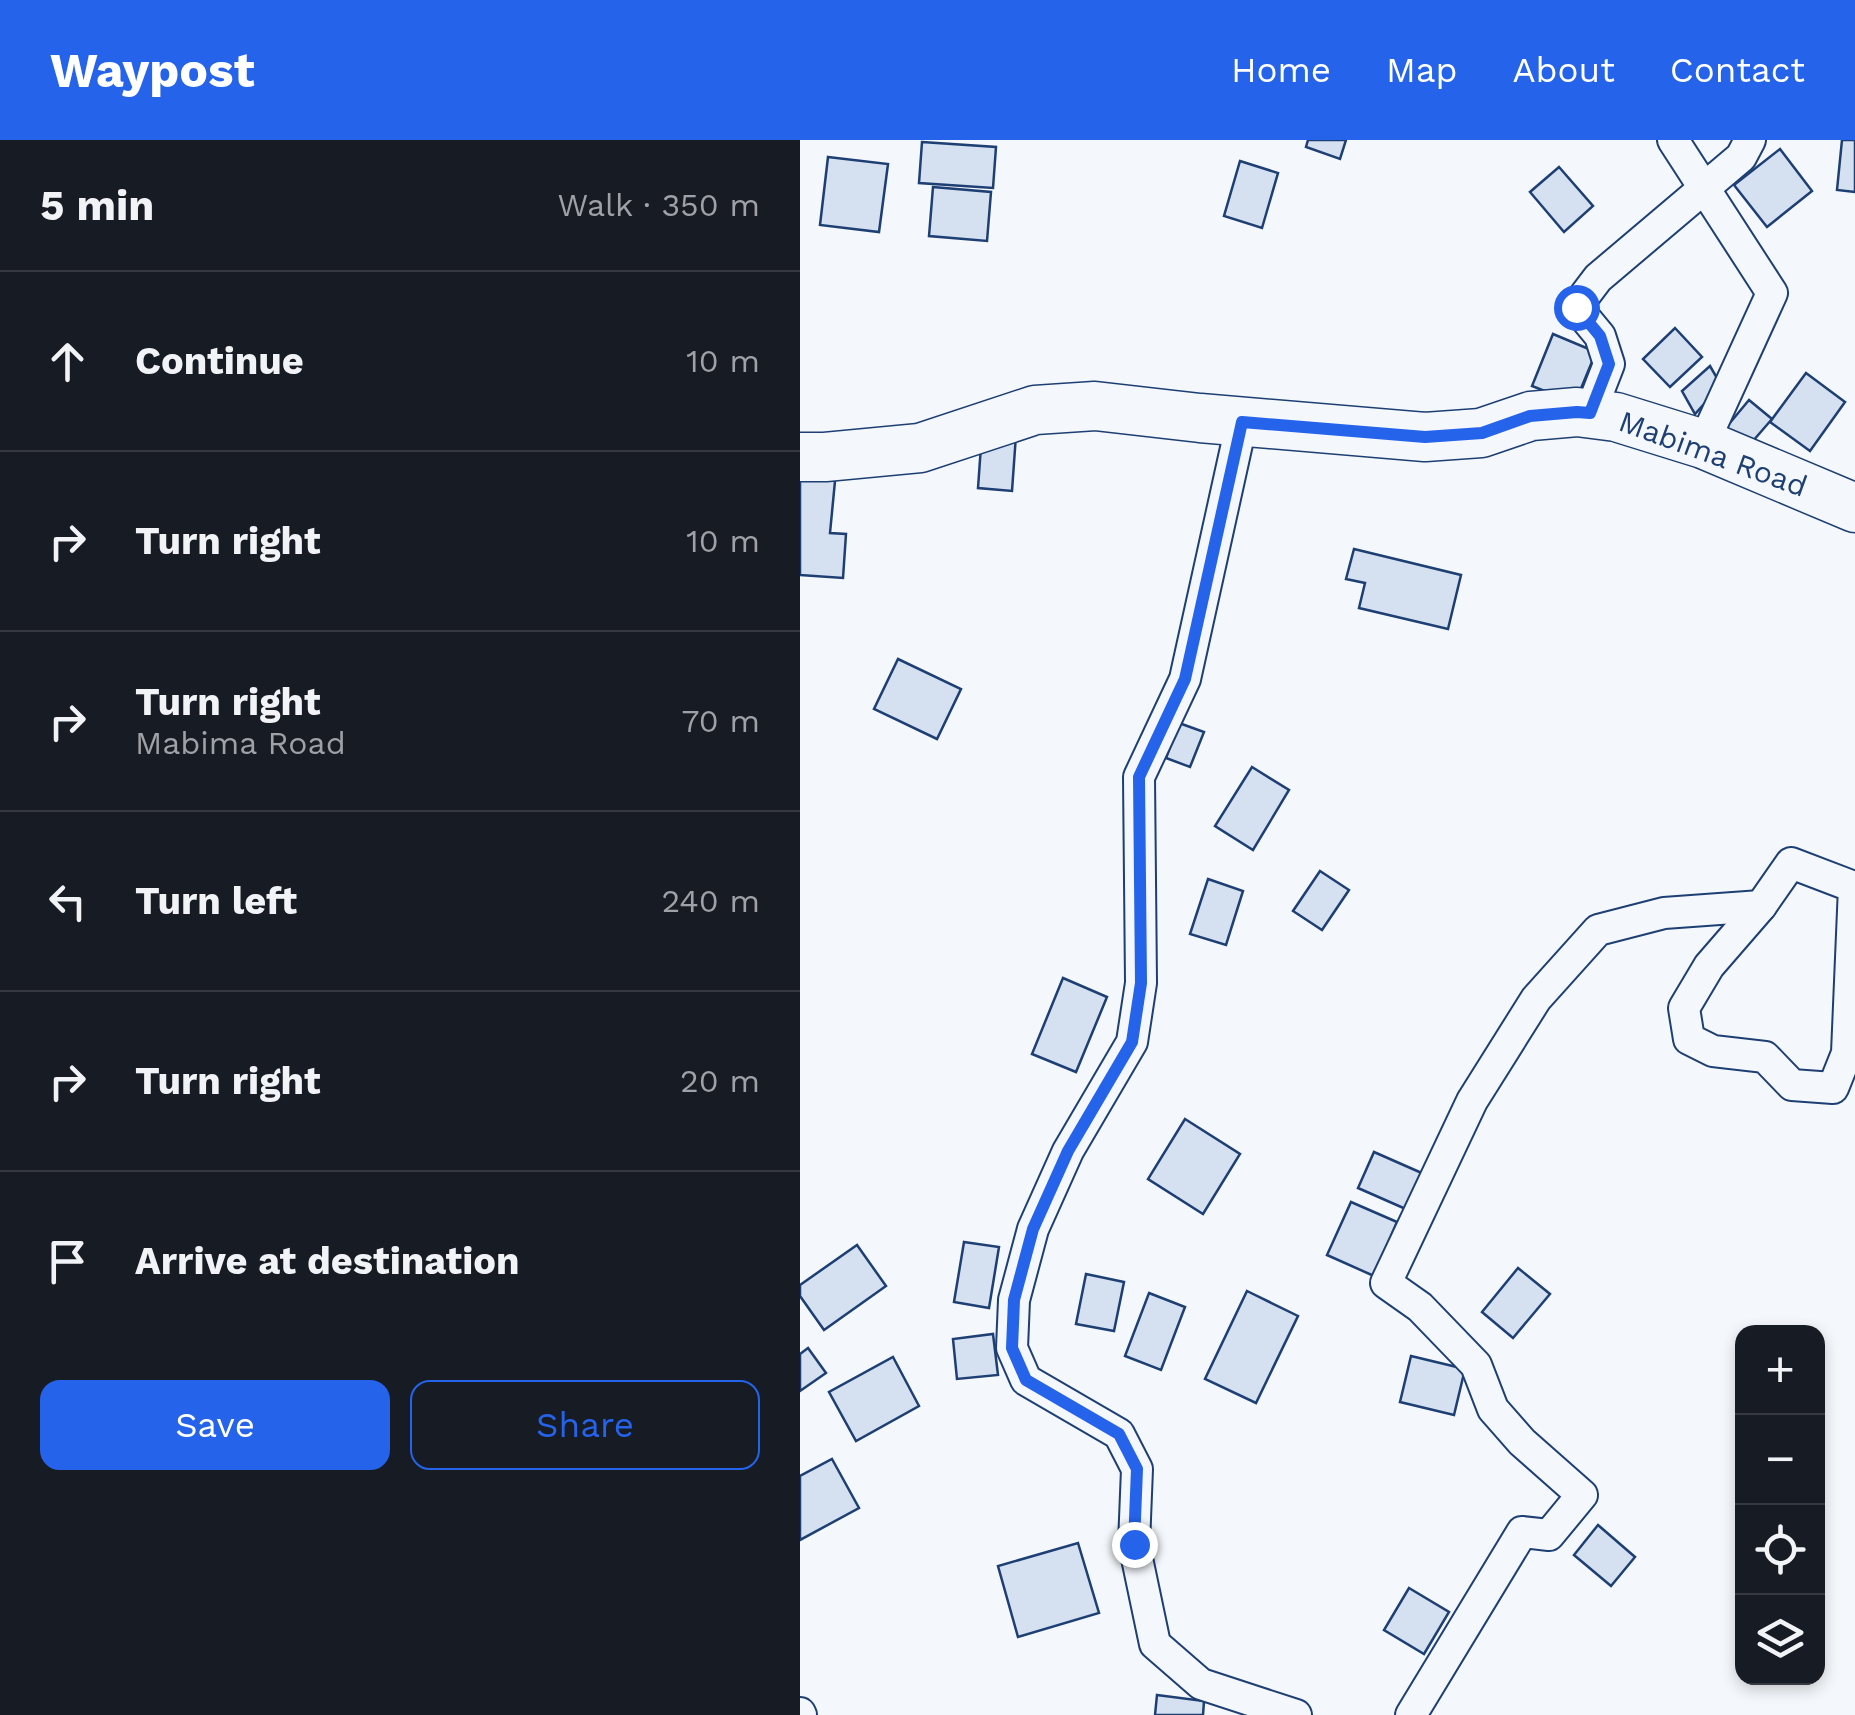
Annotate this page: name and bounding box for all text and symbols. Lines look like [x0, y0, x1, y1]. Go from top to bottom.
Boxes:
text: Waypost [50, 42, 255, 99]
text: Home [1231, 49, 1331, 91]
text: Map [1386, 49, 1458, 91]
text: About [1513, 49, 1615, 91]
text: Contact [1670, 49, 1805, 91]
text: 5 min [40, 181, 154, 230]
text: Walk · 350 m [558, 186, 760, 224]
route start [1554, 285, 1600, 331]
icon: ahead [40, 334, 95, 389]
text: Continue [135, 339, 304, 383]
text: 10 m [686, 342, 760, 380]
street label: Mabima Road [1614, 403, 1812, 504]
icon: right [40, 514, 95, 569]
text: Turn right [135, 519, 321, 563]
text: 10 m [686, 522, 760, 560]
text: Turn right [135, 680, 321, 724]
icon: right [40, 694, 95, 749]
text: 70 m [681, 702, 760, 740]
text: Mabima Road [135, 724, 346, 762]
icon: left [40, 874, 95, 929]
text: Turn left [135, 879, 297, 923]
text: 240 m [661, 882, 760, 920]
icon: right [40, 1054, 95, 1109]
text: Turn right [135, 1059, 321, 1103]
text: 20 m [680, 1062, 760, 1100]
icon: arrive [40, 1234, 95, 1289]
text: Arrive at destination [135, 1239, 520, 1283]
map controls [1735, 1325, 1825, 1685]
button: + [1735, 1325, 1825, 1415]
button: Save [40, 1380, 390, 1470]
button: Share [410, 1380, 760, 1470]
button: − [1735, 1415, 1825, 1505]
button: locate [1735, 1505, 1825, 1595]
route end [1112, 1522, 1158, 1568]
button: layers [1735, 1595, 1825, 1685]

